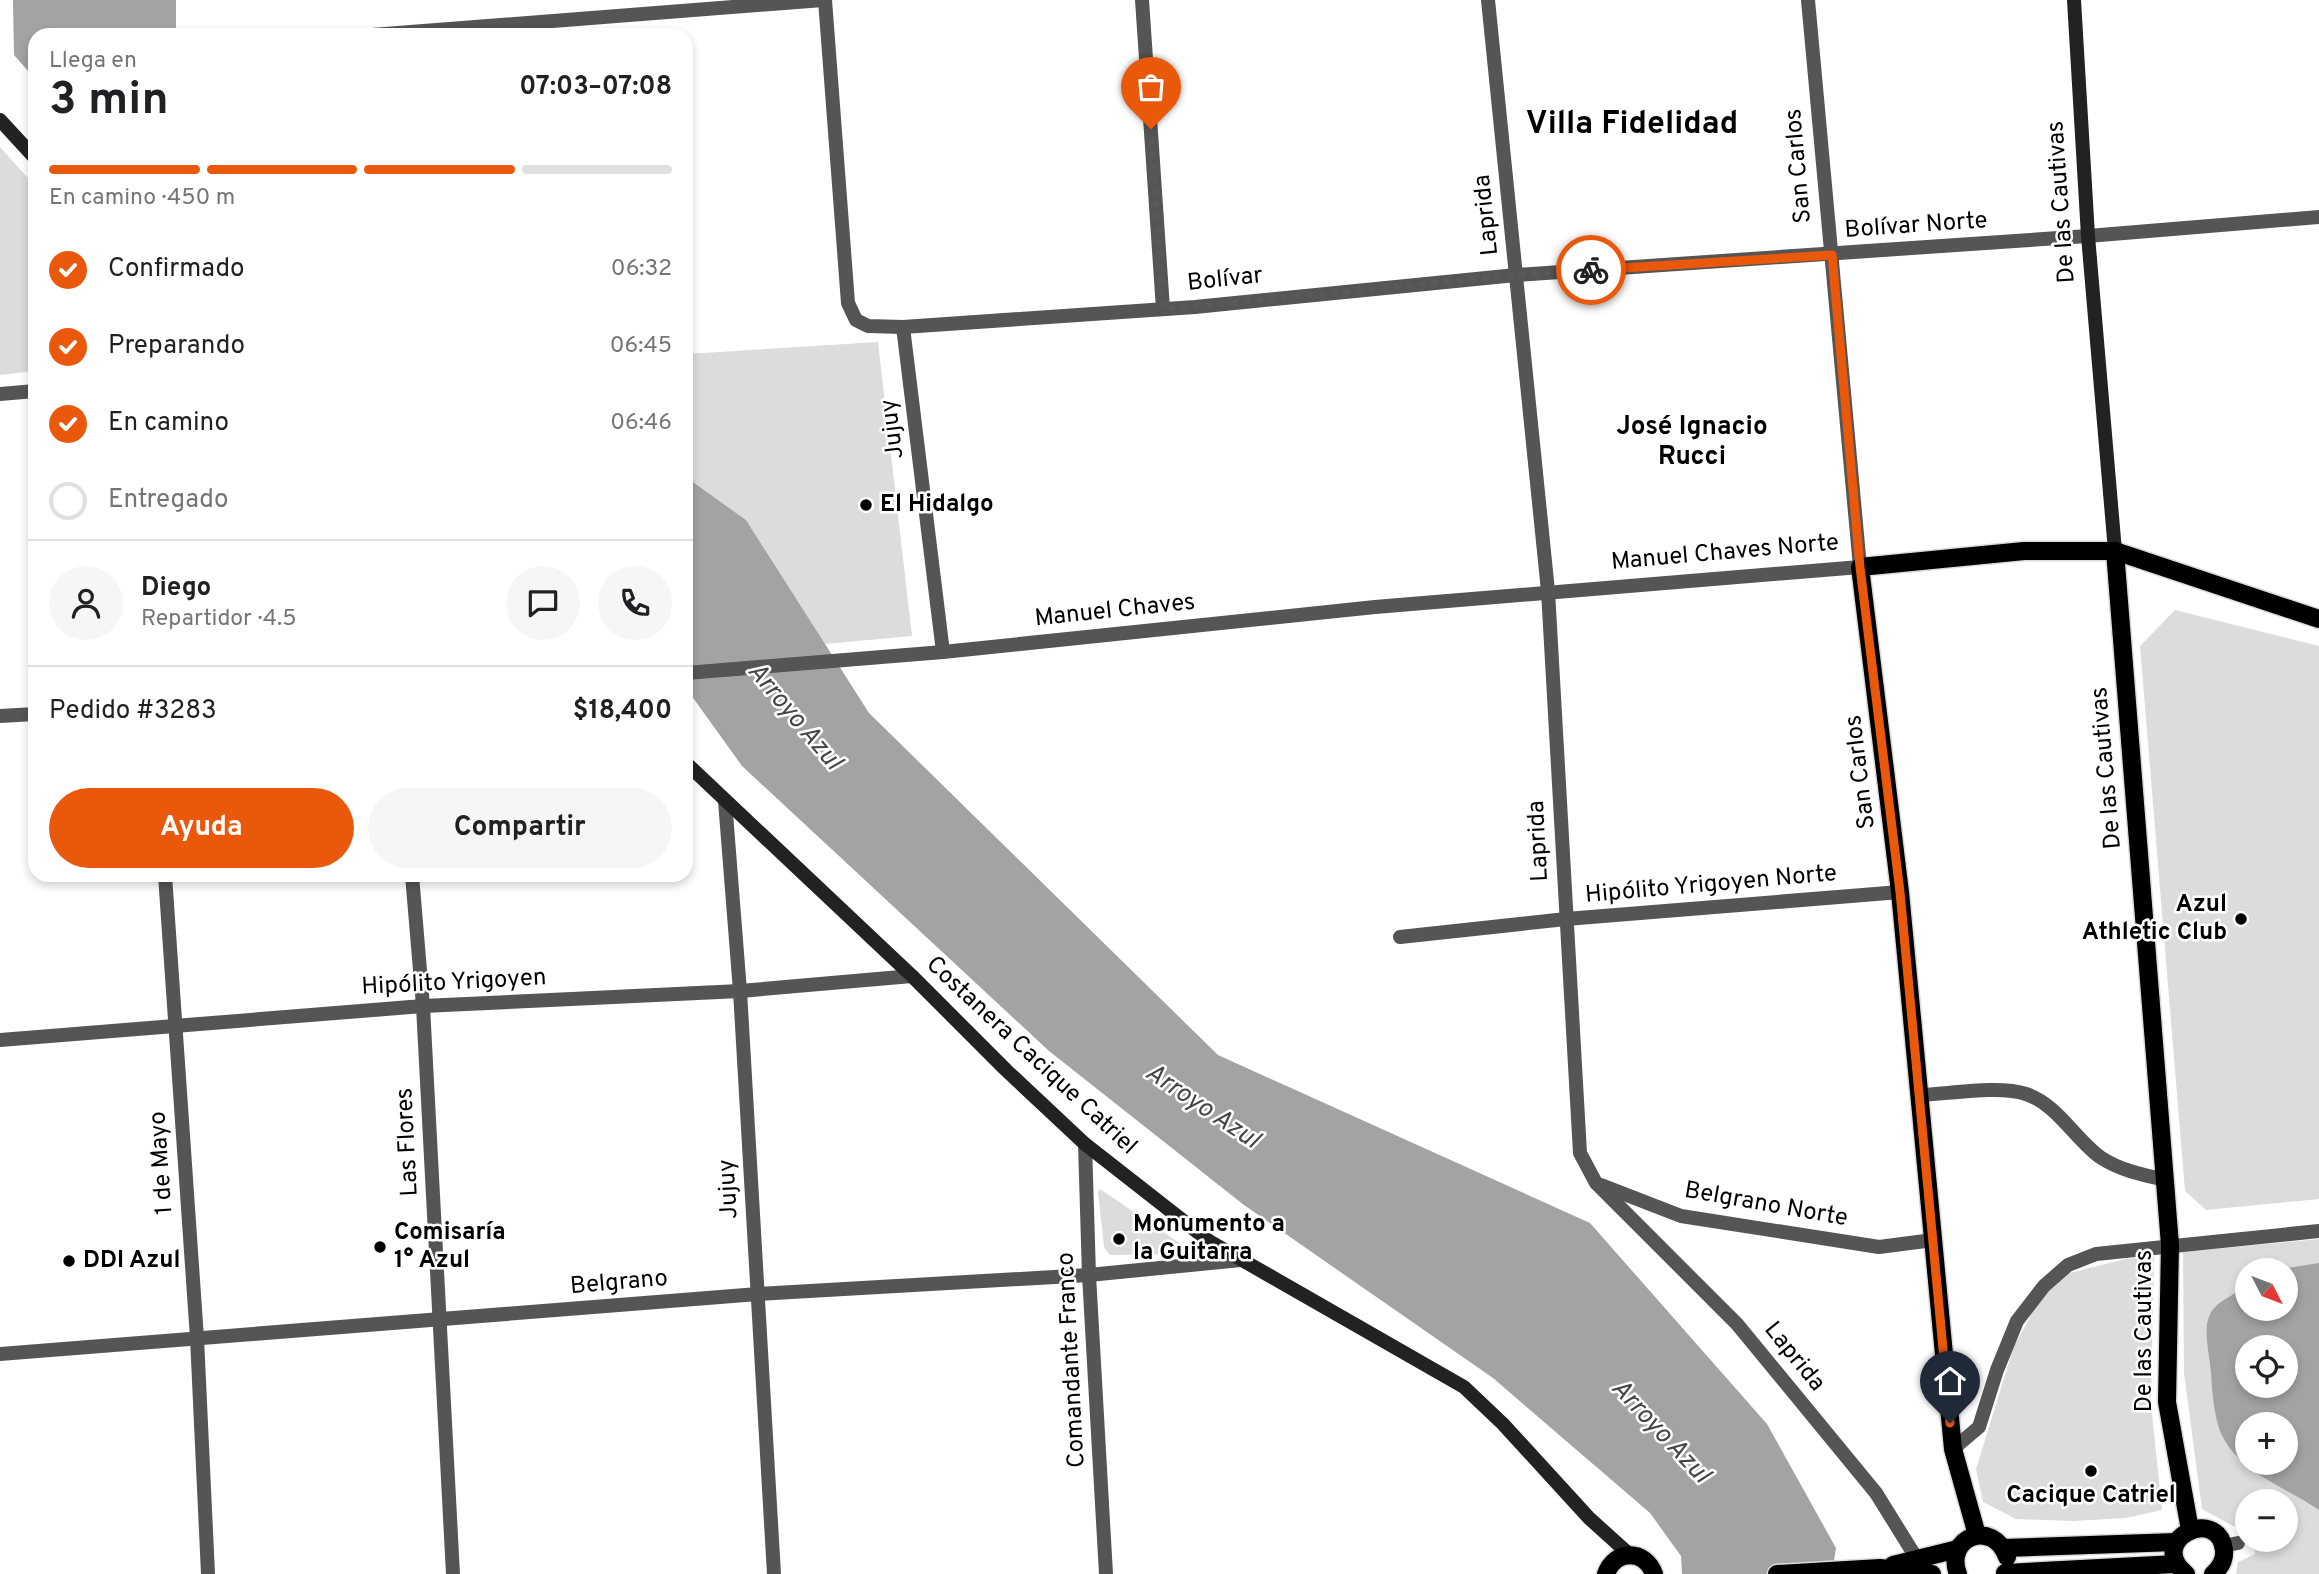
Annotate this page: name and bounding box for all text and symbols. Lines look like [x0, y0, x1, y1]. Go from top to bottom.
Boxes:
text: Llega en [49, 47, 137, 76]
pin [1121, 57, 1181, 129]
icon: bag [1132, 68, 1170, 106]
text: 07:03–07:08 [519, 71, 672, 104]
text: 3 min [49, 72, 169, 131]
district label: Villa Fidelidad [1526, 105, 1738, 145]
street label: San Carlos [1779, 107, 1819, 225]
street label: De las Cautivas [2041, 120, 2083, 284]
street label: Laprida [1468, 173, 1506, 257]
text: En camino · 450 m [49, 184, 235, 213]
street label: Bolívar Norte [1844, 206, 1988, 246]
courier [1556, 235, 1626, 305]
icon: check [49, 251, 87, 289]
icon: bike [1572, 251, 1610, 289]
text: Confirmado [108, 253, 245, 286]
text: 06:32 [611, 255, 672, 284]
street label: Bolívar [1186, 261, 1264, 299]
icon: check [49, 328, 87, 366]
text: Preparando [108, 330, 245, 363]
text: 06:45 [610, 332, 672, 361]
street label: Jujuy [874, 397, 912, 461]
icon: check [49, 405, 87, 443]
text: En camino [108, 407, 229, 440]
text: 06:46 [610, 409, 672, 438]
district label: José Ignacio Rucci [1616, 411, 1768, 474]
text: Entregado [108, 484, 228, 517]
place label: El Hidalgo [880, 490, 994, 520]
marker: El Hidalgo [858, 497, 874, 513]
street label: Manuel Chaves Norte [1610, 528, 1840, 578]
button: person [49, 566, 123, 640]
button: chat [506, 566, 580, 640]
button: phone [598, 566, 672, 640]
text: Diego [141, 572, 211, 605]
street label: Manuel Chaves [1033, 588, 1197, 634]
text: Repartidor · 4.5 [141, 605, 297, 634]
water label: Arroyo Azul [739, 656, 850, 779]
street label: De las Cautivas [2085, 686, 2129, 850]
text: Pedido #3283 [49, 695, 217, 728]
text: $18,400 [573, 695, 672, 728]
street label: San Carlos [1839, 713, 1883, 831]
button: Ayuda [49, 788, 354, 868]
button: Compartir [368, 788, 672, 868]
street label: Laprida [1522, 800, 1556, 882]
street label: Hipólito Yrigoyen Norte [1584, 859, 1838, 911]
place label: Azul Athletic Club [2082, 890, 2227, 948]
marker: Azul Athletic Club [2233, 911, 2249, 927]
street label: Costanera Cacique Catriel [919, 950, 1143, 1162]
street label: Hipólito Yrigoyen [361, 963, 547, 1003]
water label: Arroyo Azul [1138, 1057, 1267, 1158]
street label: Las Flores [390, 1087, 426, 1197]
street label: 1 de Mayo [143, 1110, 181, 1216]
street label: Jujuy [712, 1158, 746, 1220]
street label: Belgrano Norte [1682, 1176, 1850, 1234]
place label: Monumento a la Guitarra [1133, 1210, 1285, 1268]
place label: Comisaría 1° Azul [394, 1218, 506, 1276]
marker: Monumento a la Guitarra [1111, 1231, 1127, 1247]
marker: Comisaría 1° Azul [372, 1239, 388, 1255]
place label: DDI Azul [83, 1246, 180, 1276]
street label: De las Cautivas [2130, 1250, 2160, 1412]
street label: Comandante Franco [1051, 1251, 1093, 1469]
marker: DDI Azul [61, 1253, 77, 1269]
north arrow [2235, 1258, 2298, 1321]
map controls [2235, 1258, 2298, 1552]
street label: Belgrano [569, 1264, 669, 1302]
street label: Laprida [1757, 1316, 1831, 1398]
button: locate [2235, 1335, 2298, 1398]
pin [1920, 1351, 1980, 1423]
icon: home [1931, 1362, 1969, 1400]
water label: Arroyo Azul [1603, 1373, 1718, 1492]
button: + [2235, 1412, 2298, 1475]
marker: Cacique Catriel [2083, 1463, 2099, 1479]
place label: Cacique Catriel [2006, 1481, 2176, 1511]
button: − [2235, 1489, 2298, 1552]

